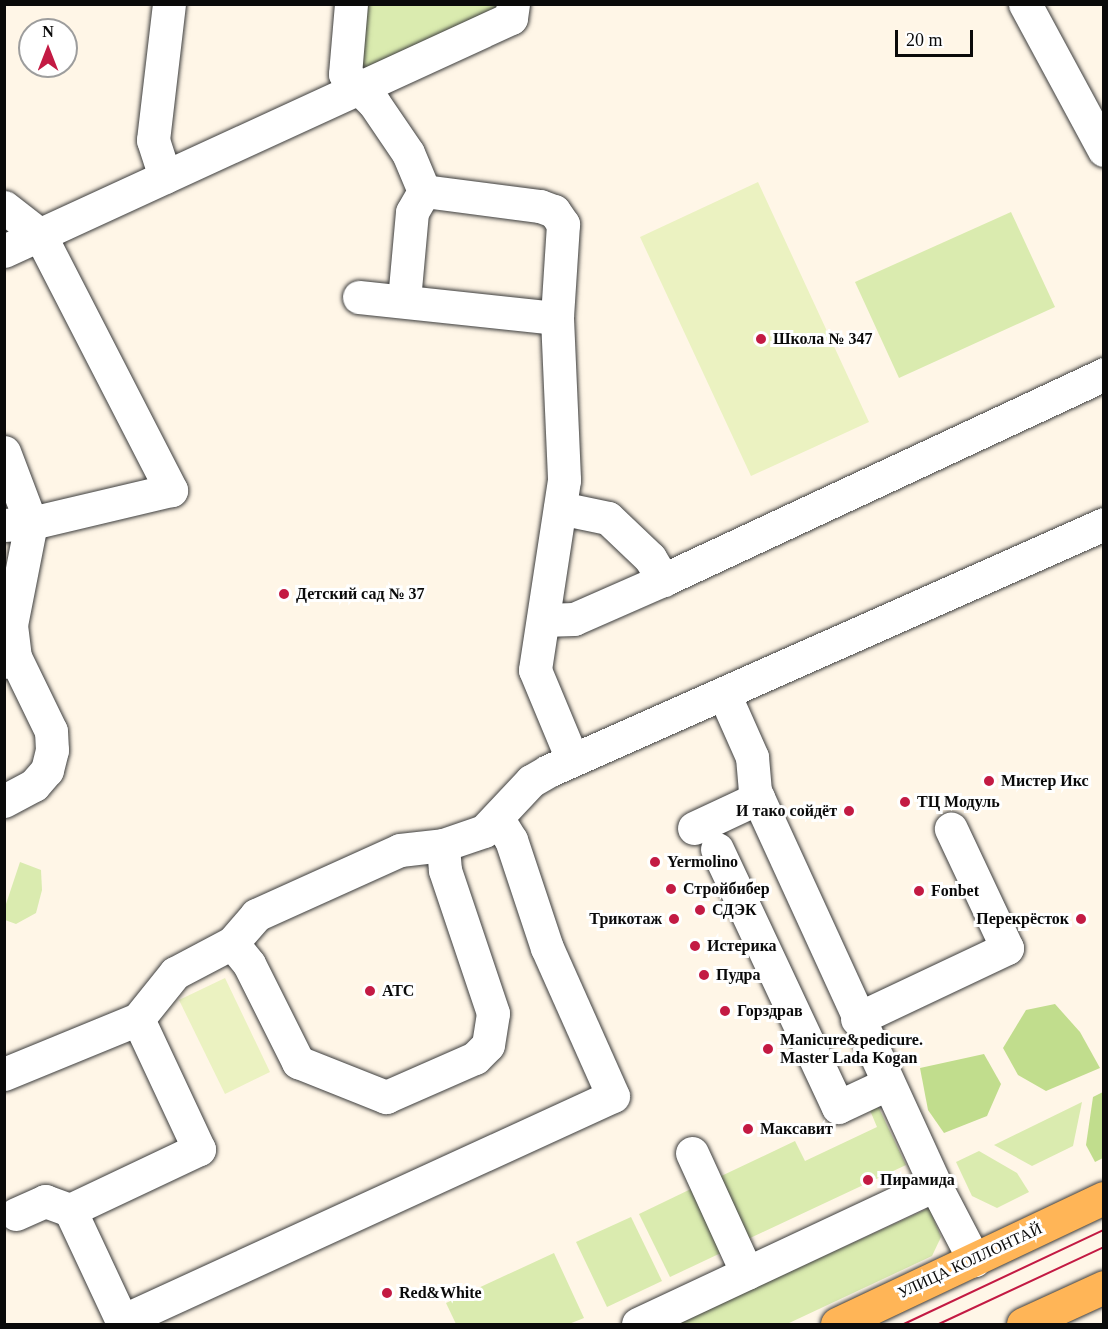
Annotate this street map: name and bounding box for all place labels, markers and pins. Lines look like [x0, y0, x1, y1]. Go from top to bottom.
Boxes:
place label: Школа № 347 [773, 329, 872, 349]
marker: Школа № 347 [754, 332, 768, 346]
place label: Детский сад № 37 [296, 584, 425, 604]
marker: Детский сад № 37 [277, 587, 291, 601]
place label: Мистер Икс [1001, 771, 1089, 791]
marker: Мистер Икс [982, 774, 996, 788]
place label: ТЦ Модуль [917, 792, 1000, 812]
marker: ТЦ Модуль [898, 795, 912, 809]
place label: И тако сойдёт [736, 801, 837, 821]
marker: И тако сойдёт [842, 804, 856, 818]
place label: Yermolino [667, 852, 738, 872]
marker: Yermolino [648, 855, 662, 869]
place label: Стройбибер [683, 879, 770, 899]
place label: Fonbet [931, 881, 979, 901]
marker: Стройбибер [664, 882, 678, 896]
marker: Fonbet [912, 884, 926, 898]
place label: СДЭК [712, 900, 757, 920]
marker: СДЭК [693, 903, 707, 917]
place label: Трикотаж [589, 909, 662, 929]
place label: Перекрёсток [976, 909, 1069, 929]
marker: Трикотаж [667, 912, 681, 926]
marker: Перекрёсток [1074, 912, 1088, 926]
place label: Истерика [707, 936, 777, 956]
marker: Истерика [688, 939, 702, 953]
place label: Пудра [716, 965, 760, 985]
marker: Пудра [697, 968, 711, 982]
place label: АТС [382, 981, 414, 1001]
marker: АТС [363, 984, 377, 998]
place label: Горздрав [737, 1001, 803, 1021]
marker: Горздрав [718, 1004, 732, 1018]
place label: Manicure&pedicure. Master Lada Kogan [780, 1030, 923, 1068]
marker: Manicure&pedicure. Master Lada Kogan [761, 1042, 775, 1056]
place label: Максавит [760, 1119, 833, 1139]
marker: Максавит [741, 1122, 755, 1136]
place label: Пирамида [880, 1170, 955, 1190]
marker: Пирамида [861, 1173, 875, 1187]
place label: Red&White [399, 1283, 482, 1303]
marker: Red&White [380, 1286, 394, 1300]

